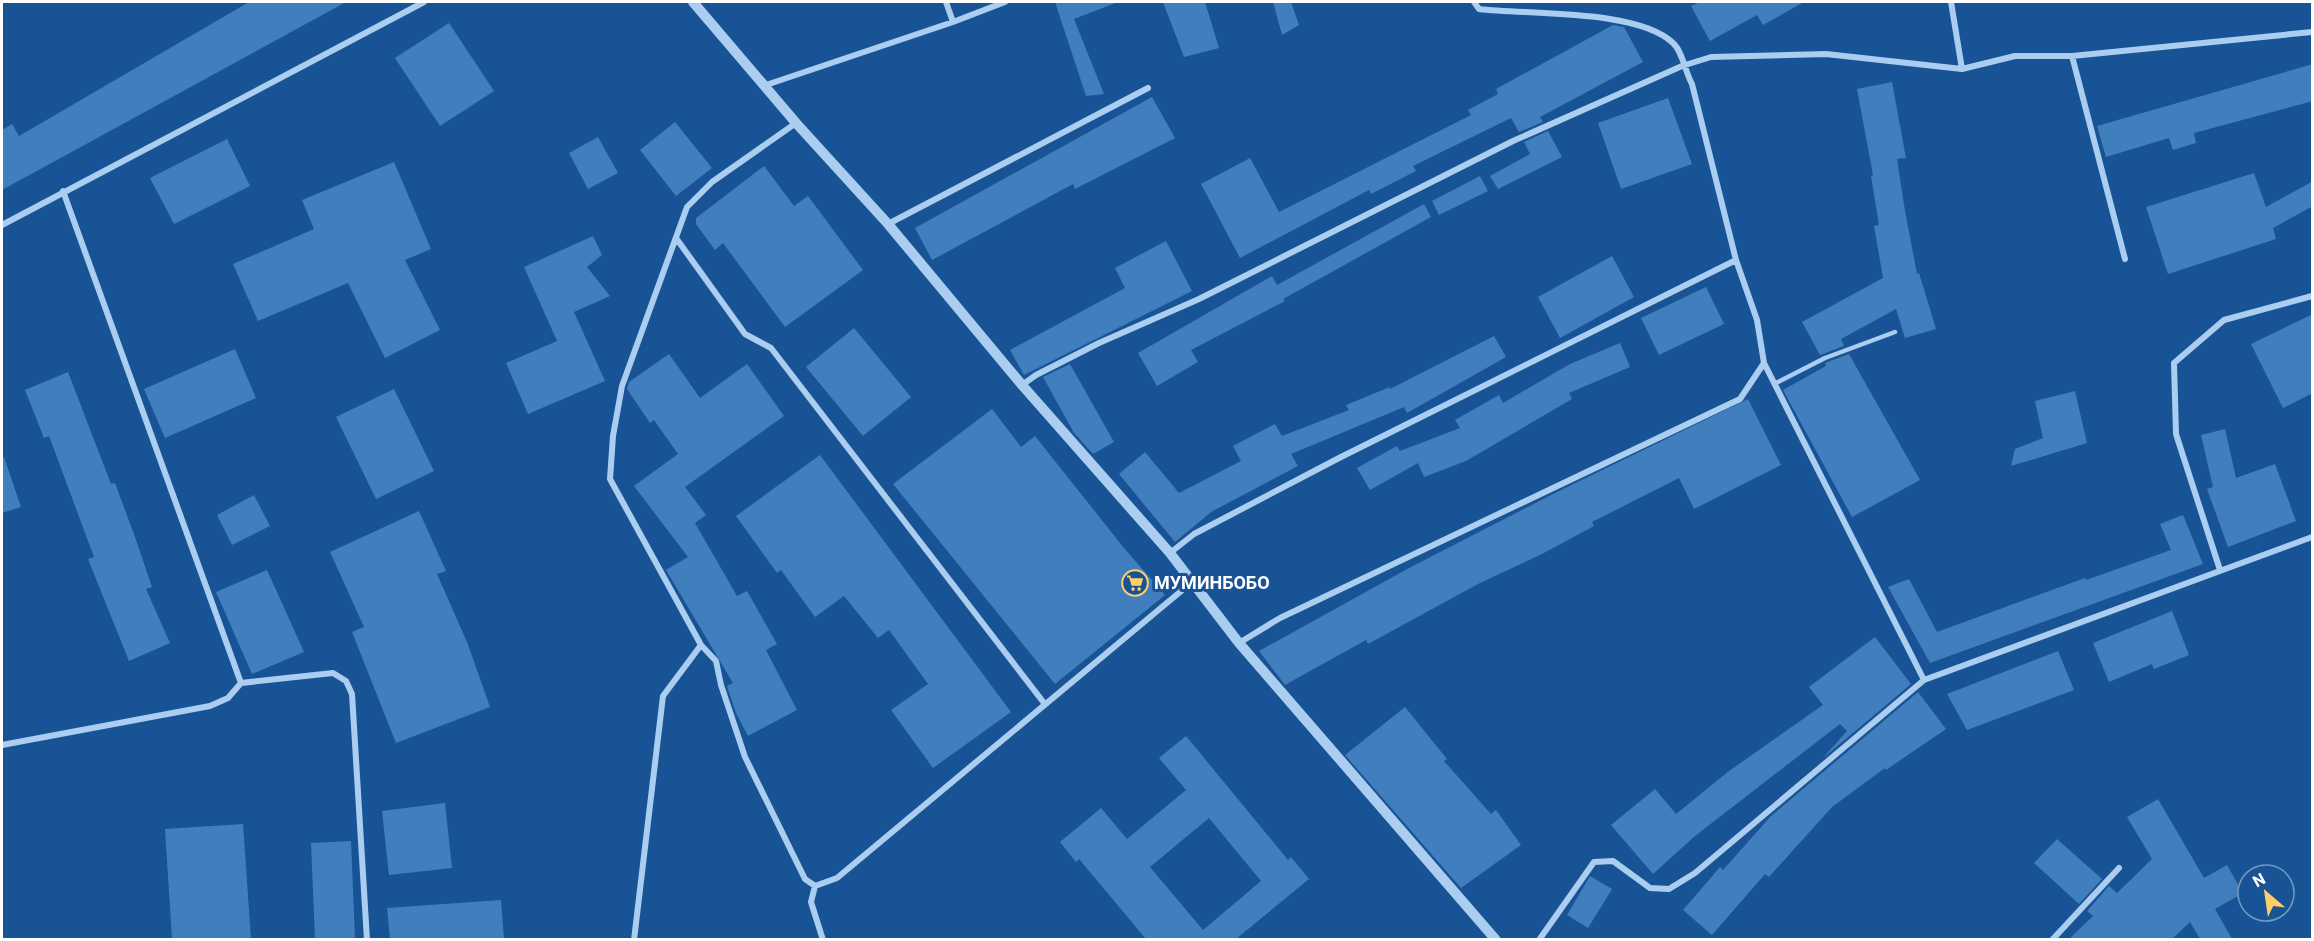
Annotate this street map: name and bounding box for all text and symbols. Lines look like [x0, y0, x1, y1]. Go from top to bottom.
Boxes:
supermarket icon: МУМИНБОБО [1120, 568, 1150, 598]
place label: МУМИНБОБО [1154, 572, 1270, 593]
north arrow [2236, 863, 2296, 923]
text: N [2249, 869, 2269, 891]

